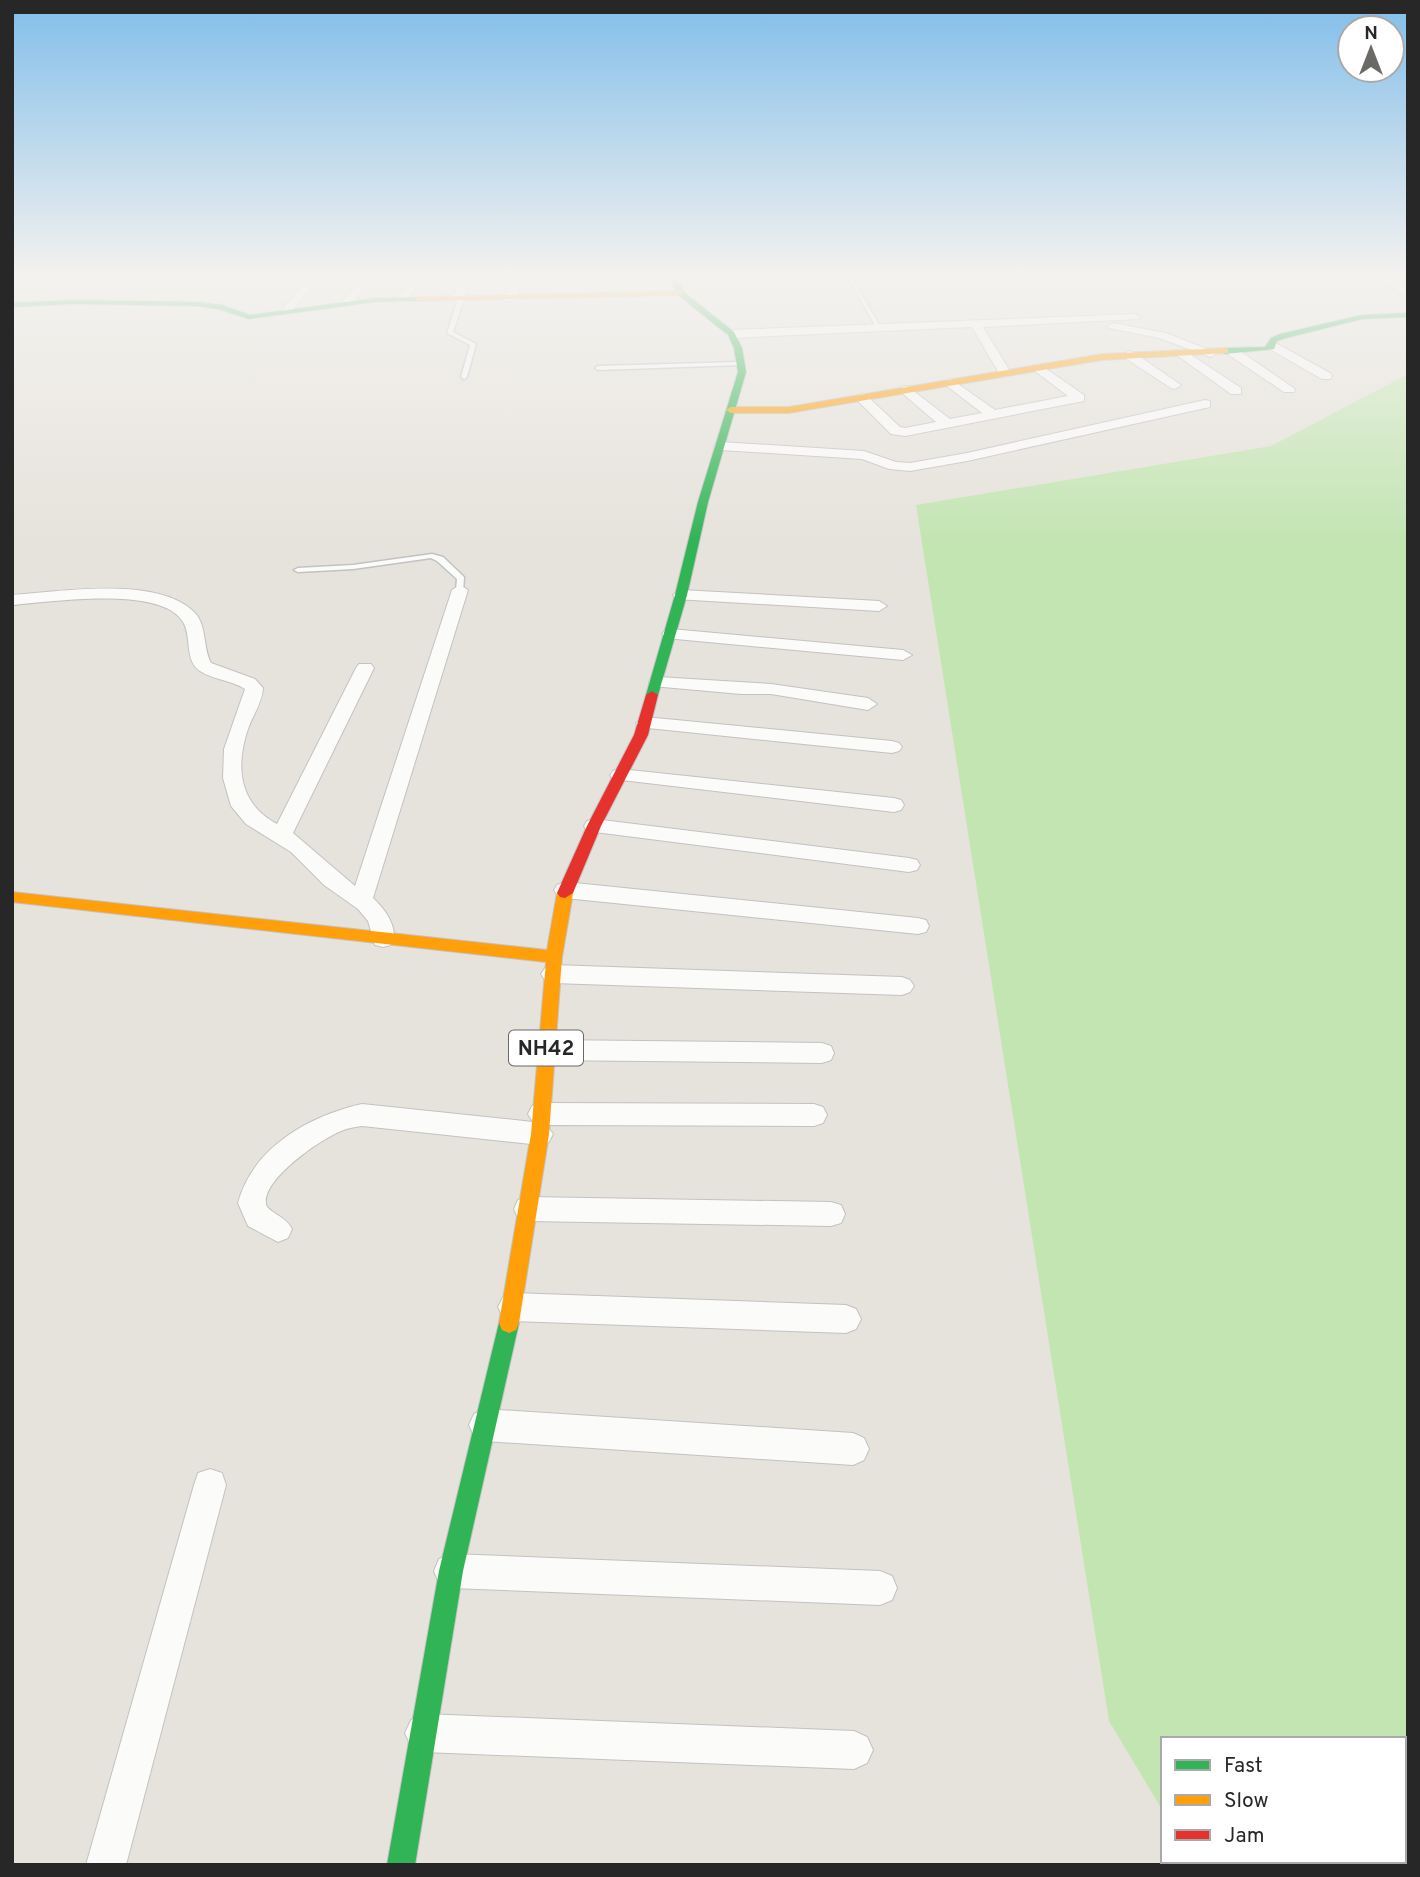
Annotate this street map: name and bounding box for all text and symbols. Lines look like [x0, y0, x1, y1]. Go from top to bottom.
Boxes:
north arrow [1336, 14, 1406, 84]
text: N [1364, 22, 1378, 46]
road number: NH42 [509, 1030, 583, 1066]
legend [1161, 1737, 1406, 1863]
text: Fast [1224, 1753, 1263, 1780]
text: Slow [1224, 1788, 1269, 1815]
text: Jam [1224, 1823, 1265, 1850]

